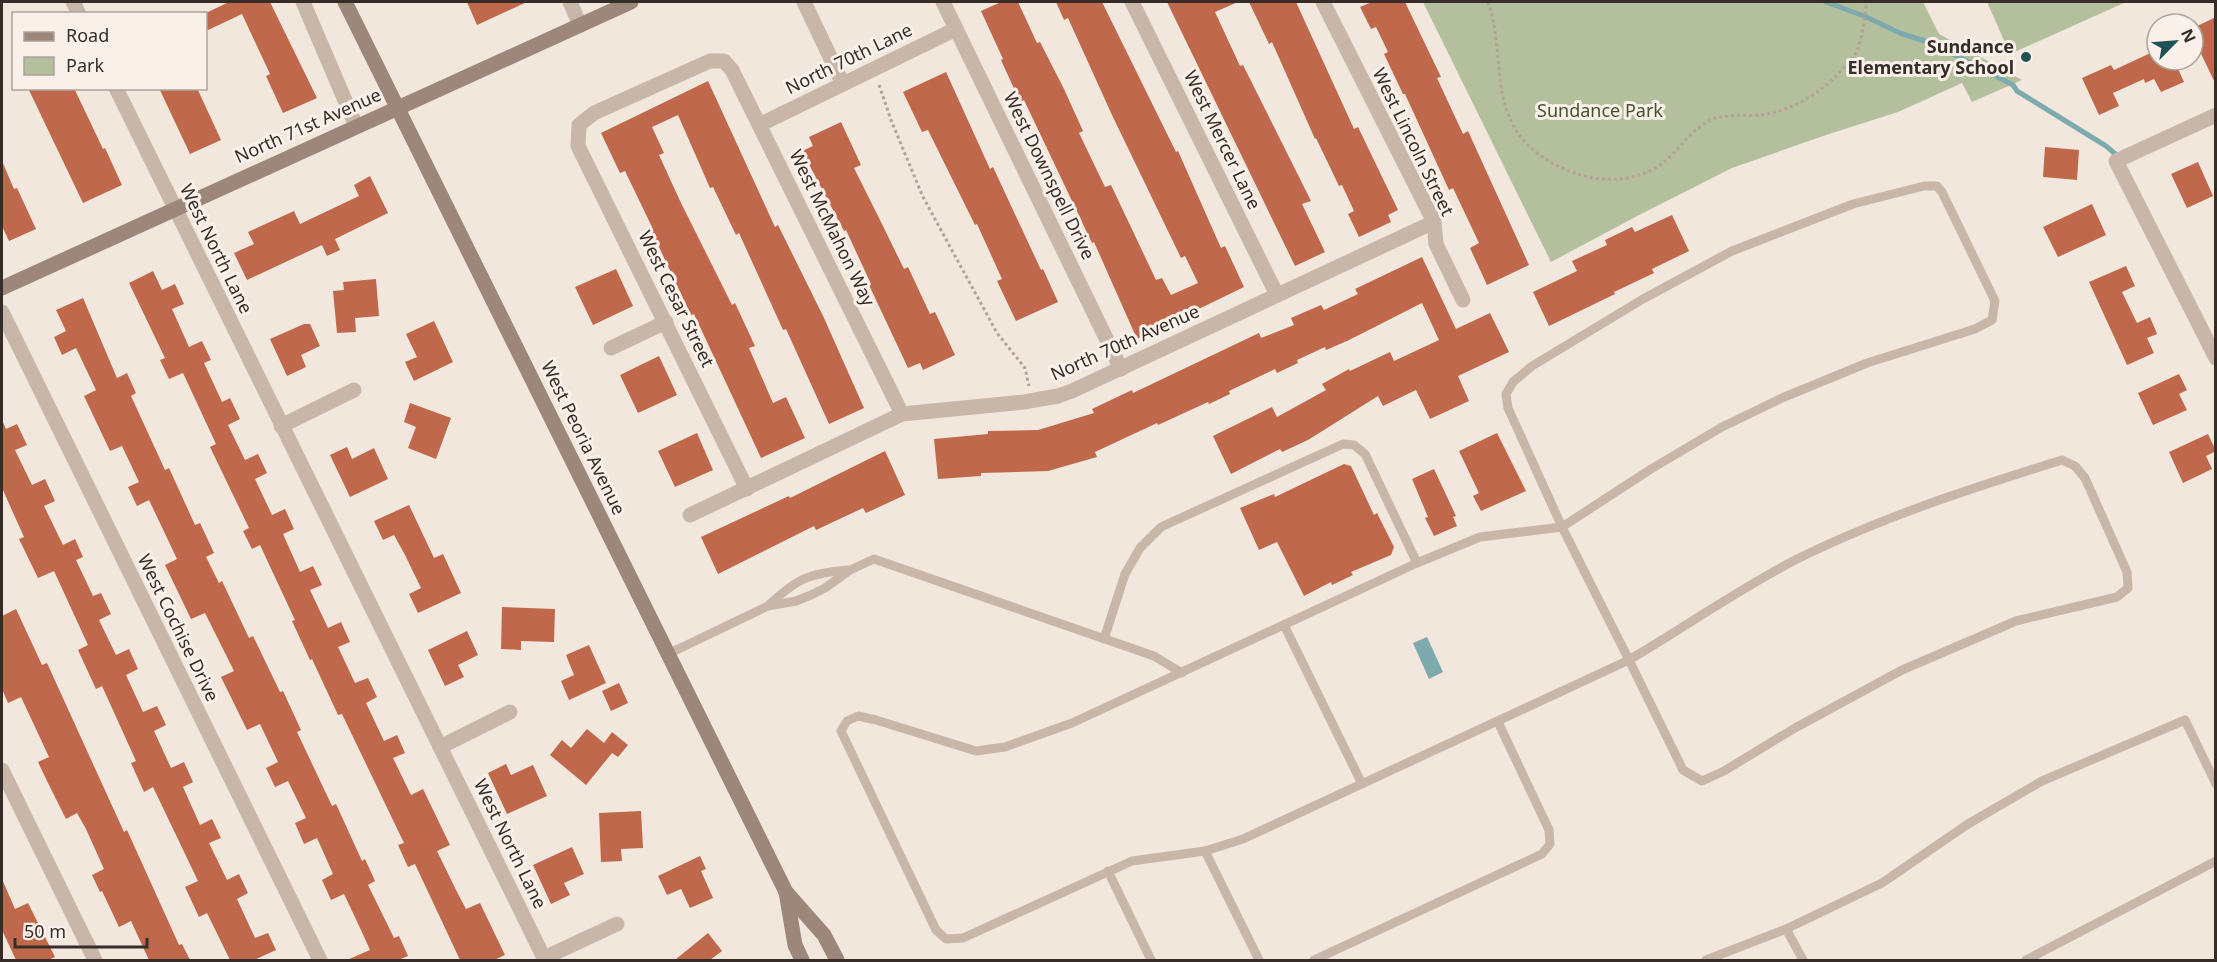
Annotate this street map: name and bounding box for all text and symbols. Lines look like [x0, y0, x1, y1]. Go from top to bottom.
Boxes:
legend [12, 12, 207, 90]
north arrow [2145, 12, 2205, 72]
street label: North 70th Lane [781, 17, 916, 99]
text: Road [66, 23, 109, 47]
text: N [2176, 25, 2201, 46]
place label: Sundance Elementary School [1847, 34, 2014, 79]
marker: Sundance Elementary School [2019, 50, 2033, 64]
text: Park [66, 53, 104, 77]
street label: West Lincoln Street [1368, 64, 1460, 220]
street label: West Mercer Lane [1179, 66, 1267, 213]
street label: North 71st Avenue [231, 82, 385, 168]
street label: West Downspell Drive [999, 88, 1101, 263]
park label: Sundance Park [1537, 98, 1663, 122]
street label: West McMahon Way [785, 145, 882, 310]
street label: West North Lane [175, 180, 259, 317]
street label: West Cesar Street [633, 226, 721, 371]
street label: North 70th Avenue [1046, 299, 1203, 386]
street label: West Peoria Avenue [536, 357, 632, 518]
street label: West Cochise Drive [133, 550, 225, 705]
street label: West North Lane [469, 775, 553, 912]
scale bar [15, 911, 147, 949]
text: 50 m [24, 919, 66, 943]

